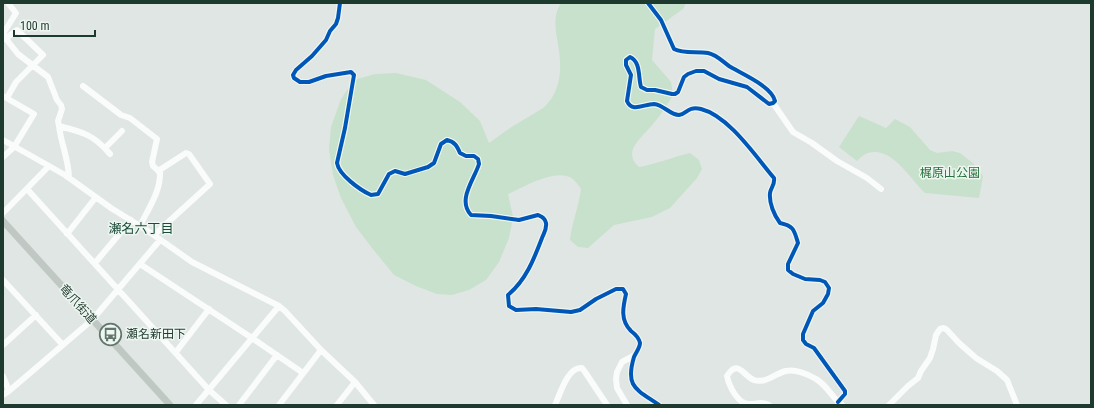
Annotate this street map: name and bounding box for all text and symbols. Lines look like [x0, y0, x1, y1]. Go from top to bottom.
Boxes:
scale bar [14, 12, 95, 38]
text: 100 m [20, 19, 50, 33]
park label: 梶原山公園 [920, 166, 980, 180]
district label: 瀬名六丁目 [108, 221, 174, 236]
street label: 竜爪街道 [57, 281, 99, 327]
bus stop icon: 瀬名新田下 [97, 321, 123, 347]
place label: 瀬名新田下 [126, 327, 186, 341]

